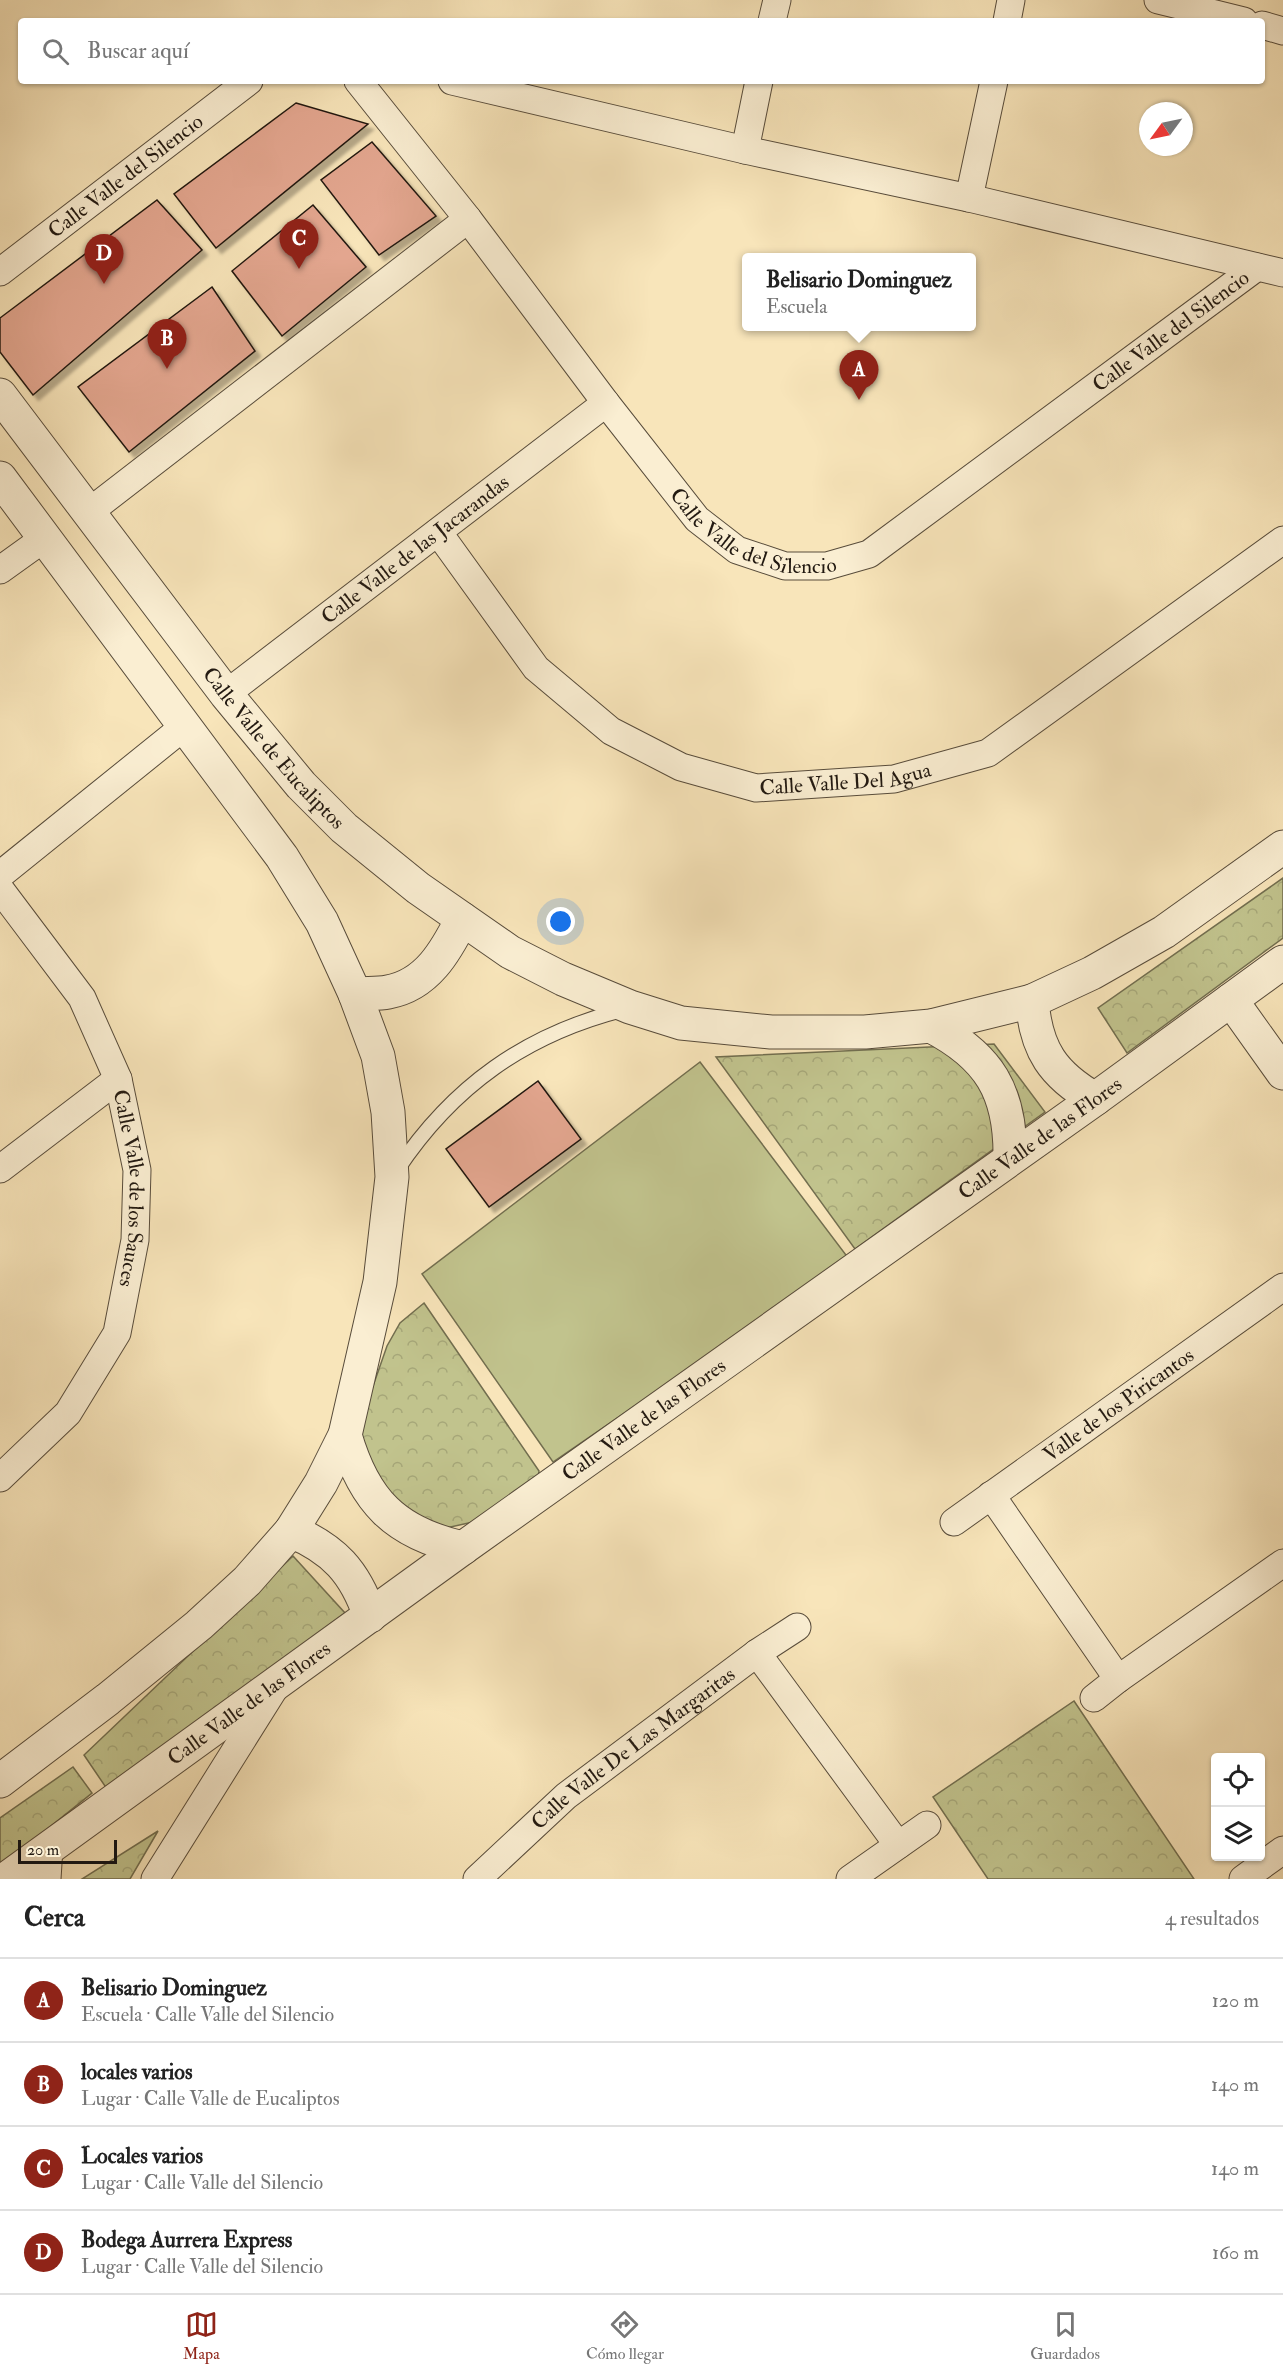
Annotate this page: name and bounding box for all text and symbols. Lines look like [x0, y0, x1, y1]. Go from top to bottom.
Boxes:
search box [18, 18, 1265, 84]
icon: search [39, 35, 72, 68]
text: Buscar aquí [87, 37, 189, 65]
north arrow [1139, 102, 1193, 156]
street label: Calle Valle del Silencio [42, 108, 208, 244]
pin: C [280, 220, 318, 269]
pin: D [84, 234, 124, 284]
popup [742, 253, 976, 331]
street label: Calle Valle del Silencio [1087, 264, 1254, 398]
text: Belisario Dominguez [766, 266, 952, 294]
text: Escuela [766, 294, 827, 319]
pin: B [148, 320, 186, 369]
pin: A [840, 350, 878, 400]
street label: Calle Valle de las Jacarandas [315, 469, 514, 630]
street label: Calle Valle del Silencio [664, 482, 840, 580]
street label: Calle Valle de Eucaliptos [197, 661, 351, 835]
street label: Calle Valle Del Agua [759, 756, 934, 801]
your location [546, 907, 575, 936]
street label: Calle Valle de las Flores [953, 1070, 1127, 1206]
street label: Calle Valle de los Sauces [107, 1087, 151, 1290]
street label: Valle de los Piricantos [1038, 1342, 1199, 1468]
street label: Calle Valle de las Flores [556, 1352, 731, 1487]
street label: Calle Valle de las Flores [162, 1635, 336, 1771]
street label: Calle Valle De Las Margaritas [525, 1661, 740, 1835]
map controls [1211, 1753, 1265, 1861]
button: locate [1211, 1753, 1265, 1807]
button: layers [1211, 1807, 1265, 1861]
scale bar [18, 1837, 117, 1864]
text: 20 m [27, 1840, 59, 1860]
text: Cerca [24, 1902, 85, 1934]
text: 4 resultados [1165, 1906, 1259, 1931]
text: Belisario Dominguez [81, 1974, 267, 2002]
text: A [37, 1988, 50, 2013]
text: 120 m [1212, 1988, 1259, 2013]
text: Escuela · Calle Valle del Silencio [81, 2002, 334, 2027]
text: locales varios [81, 2058, 192, 2086]
text: B [37, 2072, 50, 2097]
text: 140 m [1211, 2072, 1259, 2097]
text: Lugar · Calle Valle de Eucaliptos [81, 2086, 340, 2111]
text: Locales varios [81, 2142, 203, 2170]
text: C [36, 2156, 51, 2181]
text: 140 m [1211, 2156, 1259, 2181]
text: Lugar · Calle Valle del Silencio [81, 2170, 323, 2195]
text: Bodega Aurrera Express [81, 2226, 292, 2254]
text: D [35, 2240, 52, 2265]
text: 160 m [1212, 2240, 1259, 2265]
text: Lugar · Calle Valle del Silencio [81, 2254, 323, 2279]
tab: Mapa [183, 2308, 220, 2364]
tab: Cómo llegar [586, 2308, 664, 2364]
tab: Guardados [1030, 2308, 1100, 2364]

